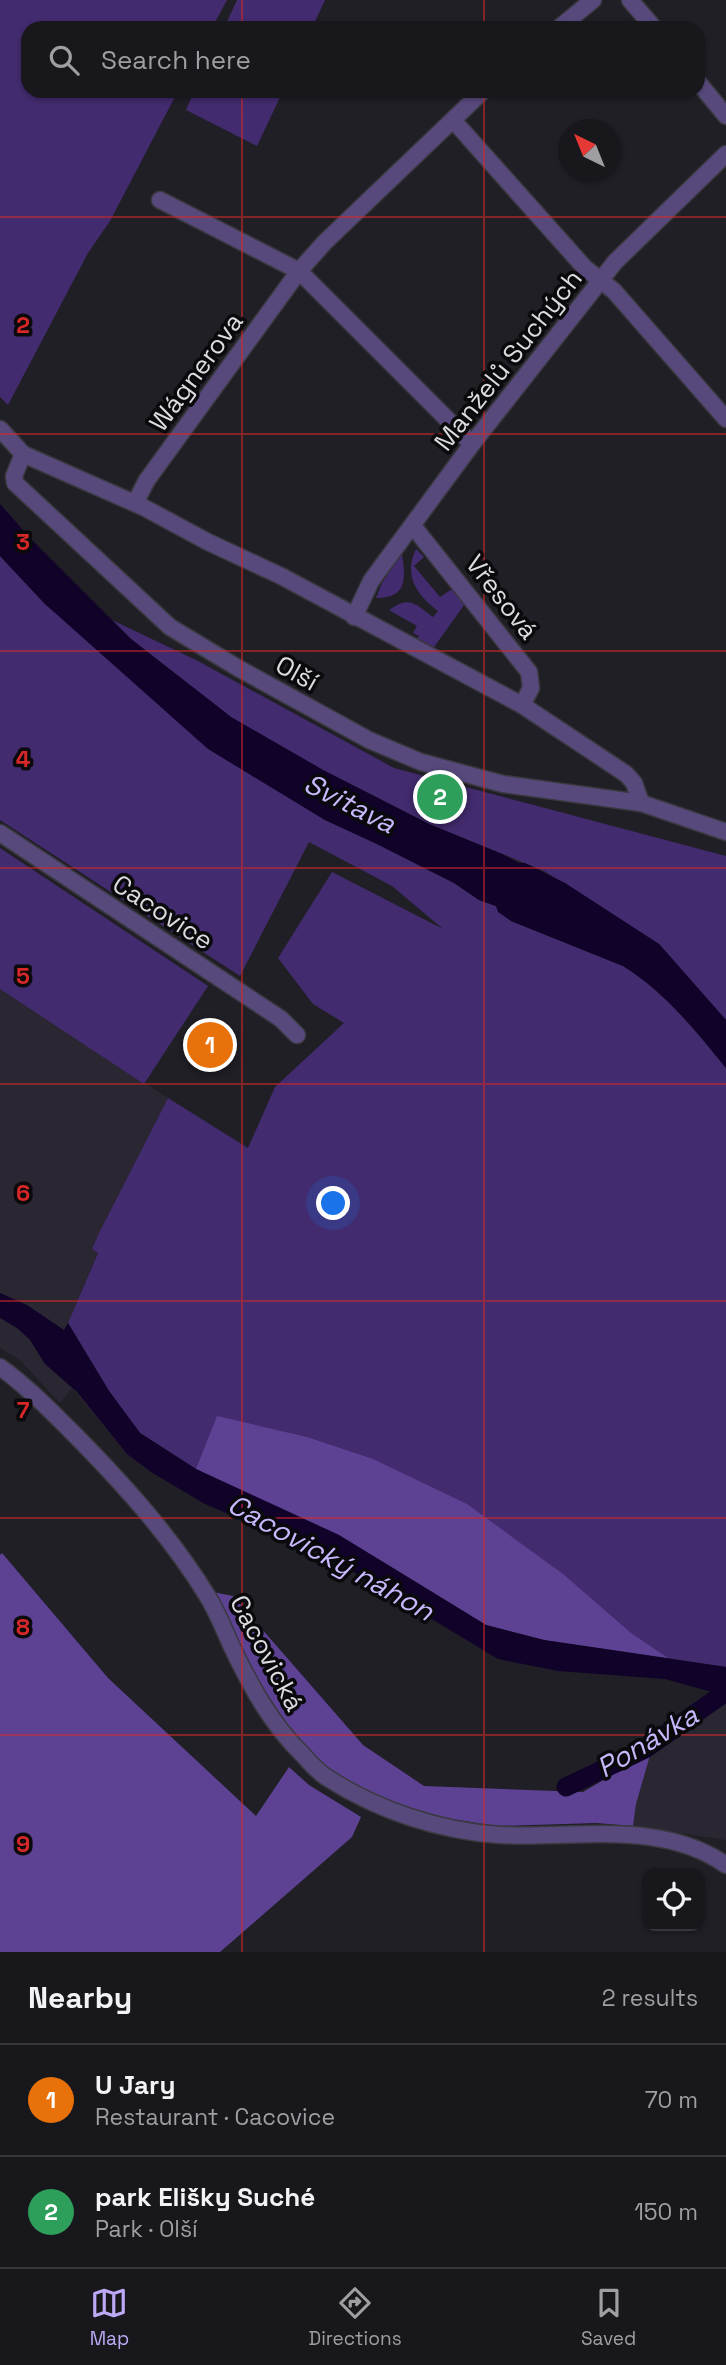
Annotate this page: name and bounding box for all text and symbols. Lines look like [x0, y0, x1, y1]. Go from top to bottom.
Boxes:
search box [21, 21, 705, 98]
icon: search [45, 41, 83, 79]
text: Search here [101, 43, 251, 77]
north arrow [558, 119, 621, 182]
street label: Manželů Suchých [426, 262, 590, 458]
street label: Wágnerova [142, 306, 250, 438]
text: 2 [16, 310, 30, 340]
text: 3 [16, 527, 30, 557]
street label: Vřesová [458, 548, 546, 646]
street label: Olší [270, 648, 325, 699]
text: 4 [16, 744, 31, 774]
water label: Svitava [298, 765, 403, 842]
pin: 2 [417, 771, 463, 823]
street label: Cacovice [106, 867, 220, 957]
text: 5 [16, 961, 30, 991]
pin: 1 [187, 1019, 233, 1071]
text: 6 [16, 1178, 30, 1208]
your location [316, 1186, 350, 1220]
text: 7 [17, 1395, 30, 1425]
water label: Cacovický náhon [222, 1485, 441, 1629]
street label: Cacovická [222, 1589, 312, 1717]
text: 8 [16, 1612, 30, 1642]
water label: Ponávka [590, 1696, 705, 1785]
text: 9 [16, 1829, 30, 1859]
map controls [642, 1868, 705, 1931]
button: locate [642, 1868, 705, 1931]
text: Nearby [28, 1978, 132, 2017]
text: 2 results [602, 1983, 698, 2013]
text: U Jary [95, 2068, 175, 2102]
text: 1 [46, 2085, 56, 2115]
text: 70 m [645, 2085, 698, 2115]
text: Restaurant · Cacovice [95, 2102, 335, 2132]
text: park Elišky Suché [95, 2180, 315, 2214]
text: 2 [44, 2197, 58, 2227]
text: 150 m [634, 2197, 698, 2227]
text: Park · Olší [95, 2214, 198, 2244]
tab: Map [90, 2284, 129, 2351]
tab: Directions [309, 2284, 402, 2351]
tab: Saved [581, 2284, 636, 2351]

